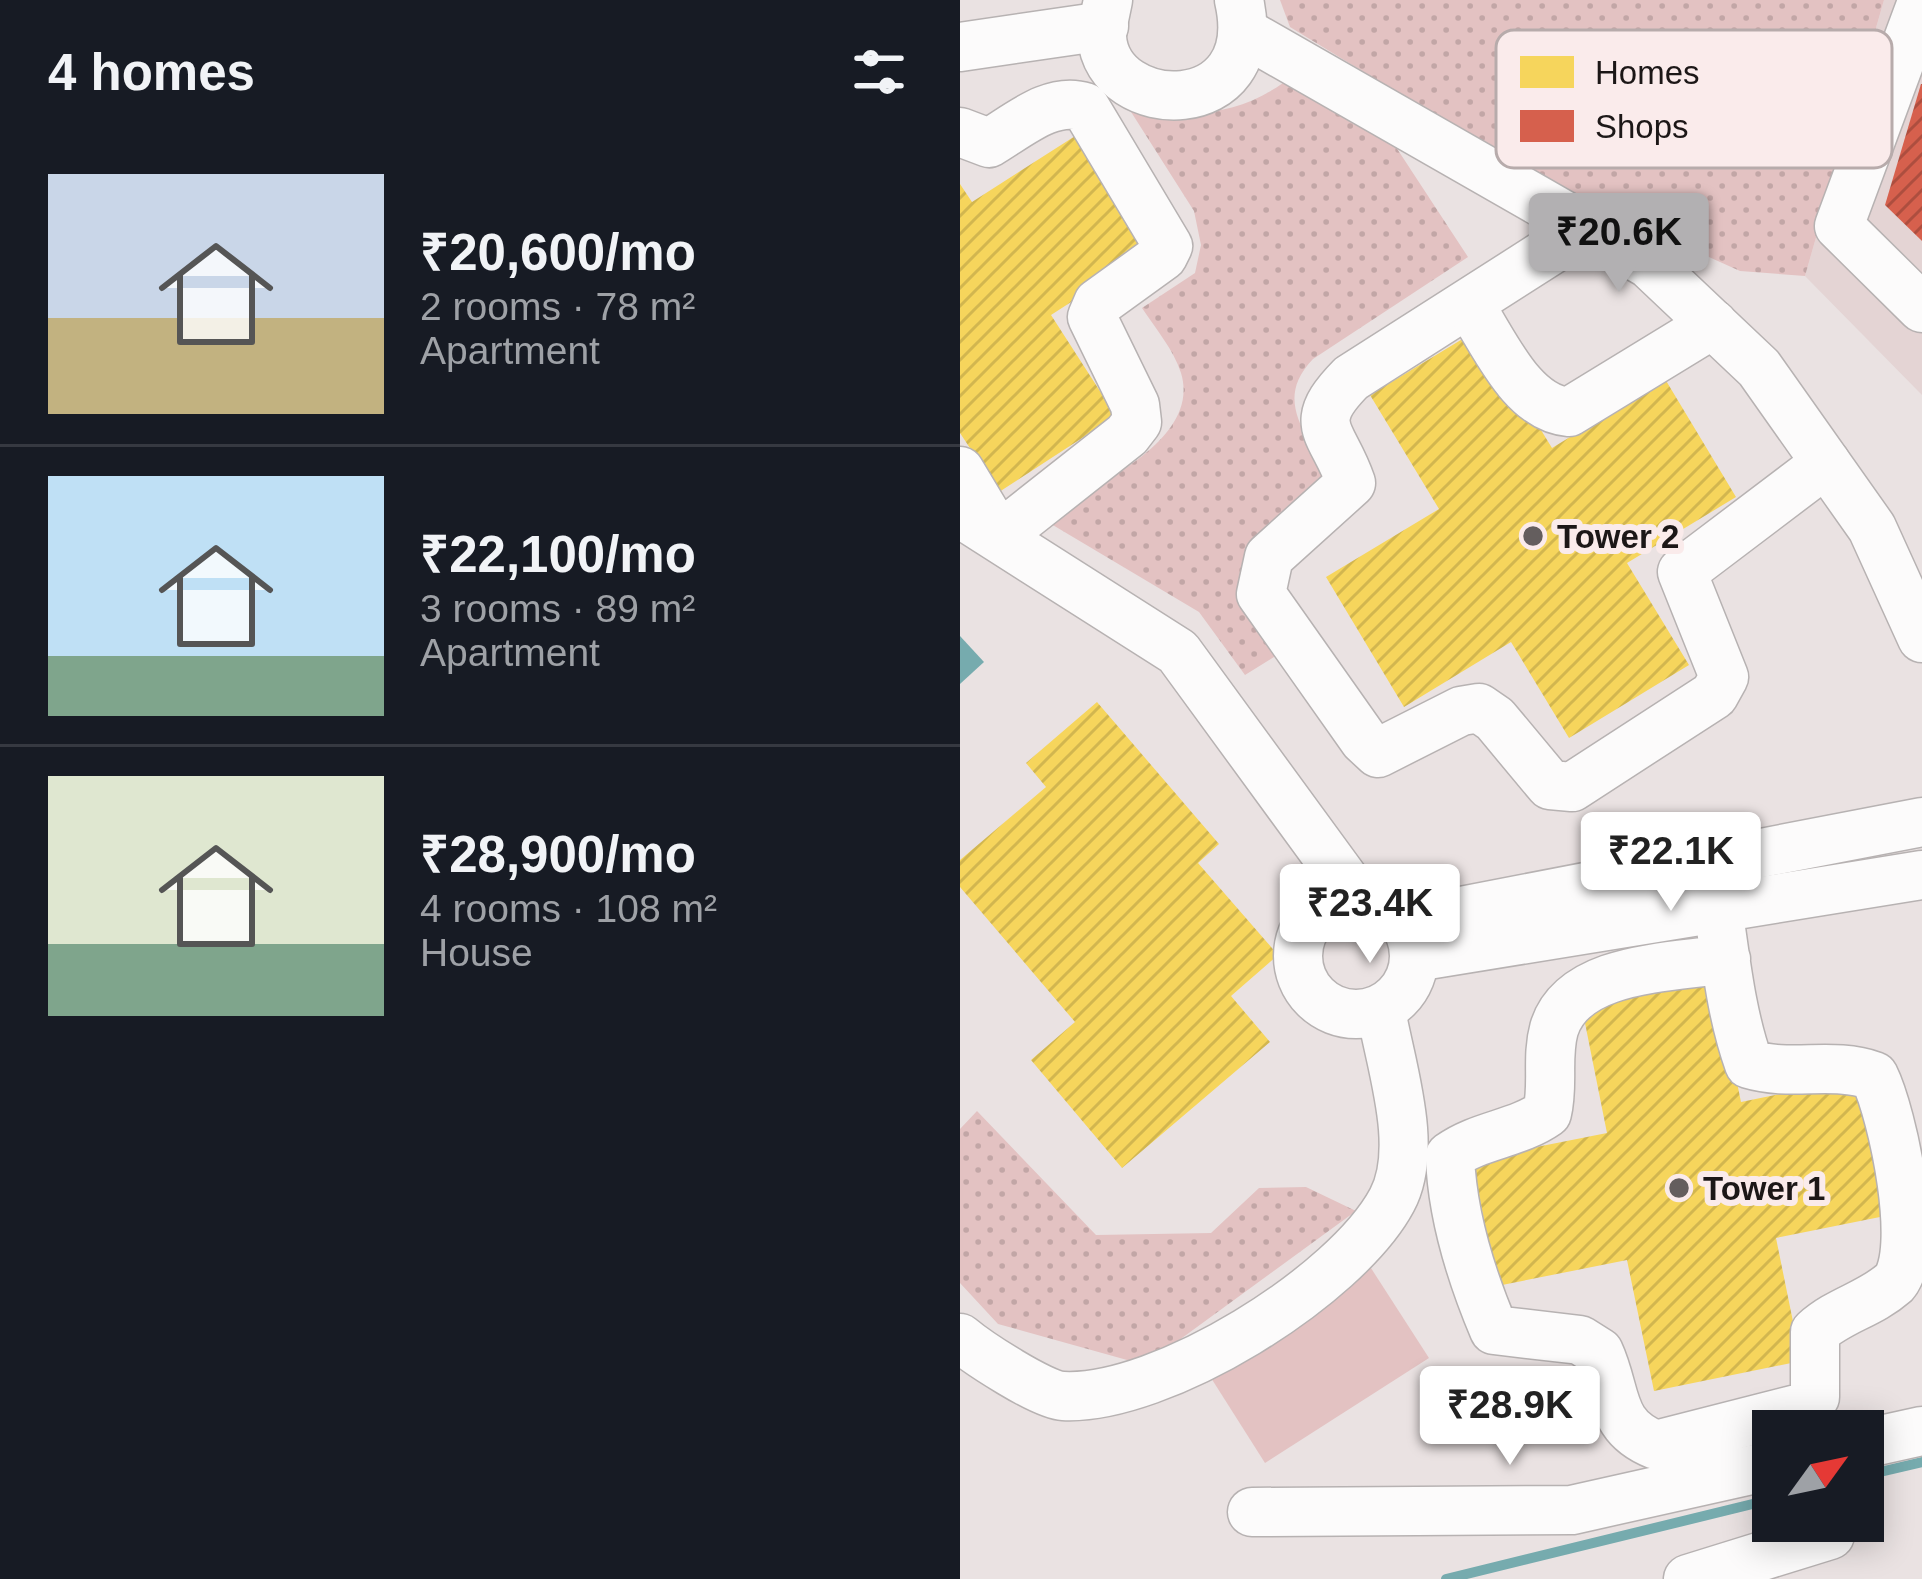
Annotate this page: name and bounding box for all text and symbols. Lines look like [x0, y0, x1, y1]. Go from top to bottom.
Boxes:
legend [1496, 30, 1892, 168]
icon: filters [846, 39, 912, 105]
text: 4 homes [48, 44, 255, 101]
text: Homes [1595, 54, 1700, 91]
text: Shops [1595, 108, 1689, 145]
pin: ₹20.6K [1521, 193, 1717, 295]
text: ₹20.6K [1556, 210, 1682, 253]
icon: home [144, 222, 288, 366]
text: ₹20,600/mo [420, 224, 696, 281]
text: 2 rooms · 78 m² [420, 285, 695, 328]
text: Apartment [420, 329, 600, 372]
place label: Tower 2 [1557, 518, 1679, 555]
marker: Tower 2 [1520, 523, 1546, 549]
icon: home [144, 524, 288, 668]
text: ₹22,100/mo [420, 526, 696, 583]
text: 3 rooms · 89 m² [420, 587, 695, 630]
text: Apartment [420, 631, 600, 674]
pin: ₹22.1K [1573, 812, 1769, 914]
icon: home [144, 824, 288, 968]
text: ₹28,900/mo [420, 826, 696, 883]
text: ₹22.1K [1608, 829, 1734, 872]
pin: ₹23.4K [1272, 864, 1468, 966]
text: ₹23.4K [1307, 881, 1433, 924]
text: 4 rooms · 108 m² [420, 887, 717, 930]
text: House [420, 931, 533, 974]
place label: Tower 1 [1703, 1170, 1825, 1207]
marker: Tower 1 [1666, 1175, 1692, 1201]
pin: ₹28.9K [1412, 1366, 1608, 1468]
text: ₹28.9K [1447, 1383, 1573, 1426]
north arrow [1752, 1410, 1884, 1542]
map controls [1752, 1410, 1884, 1542]

